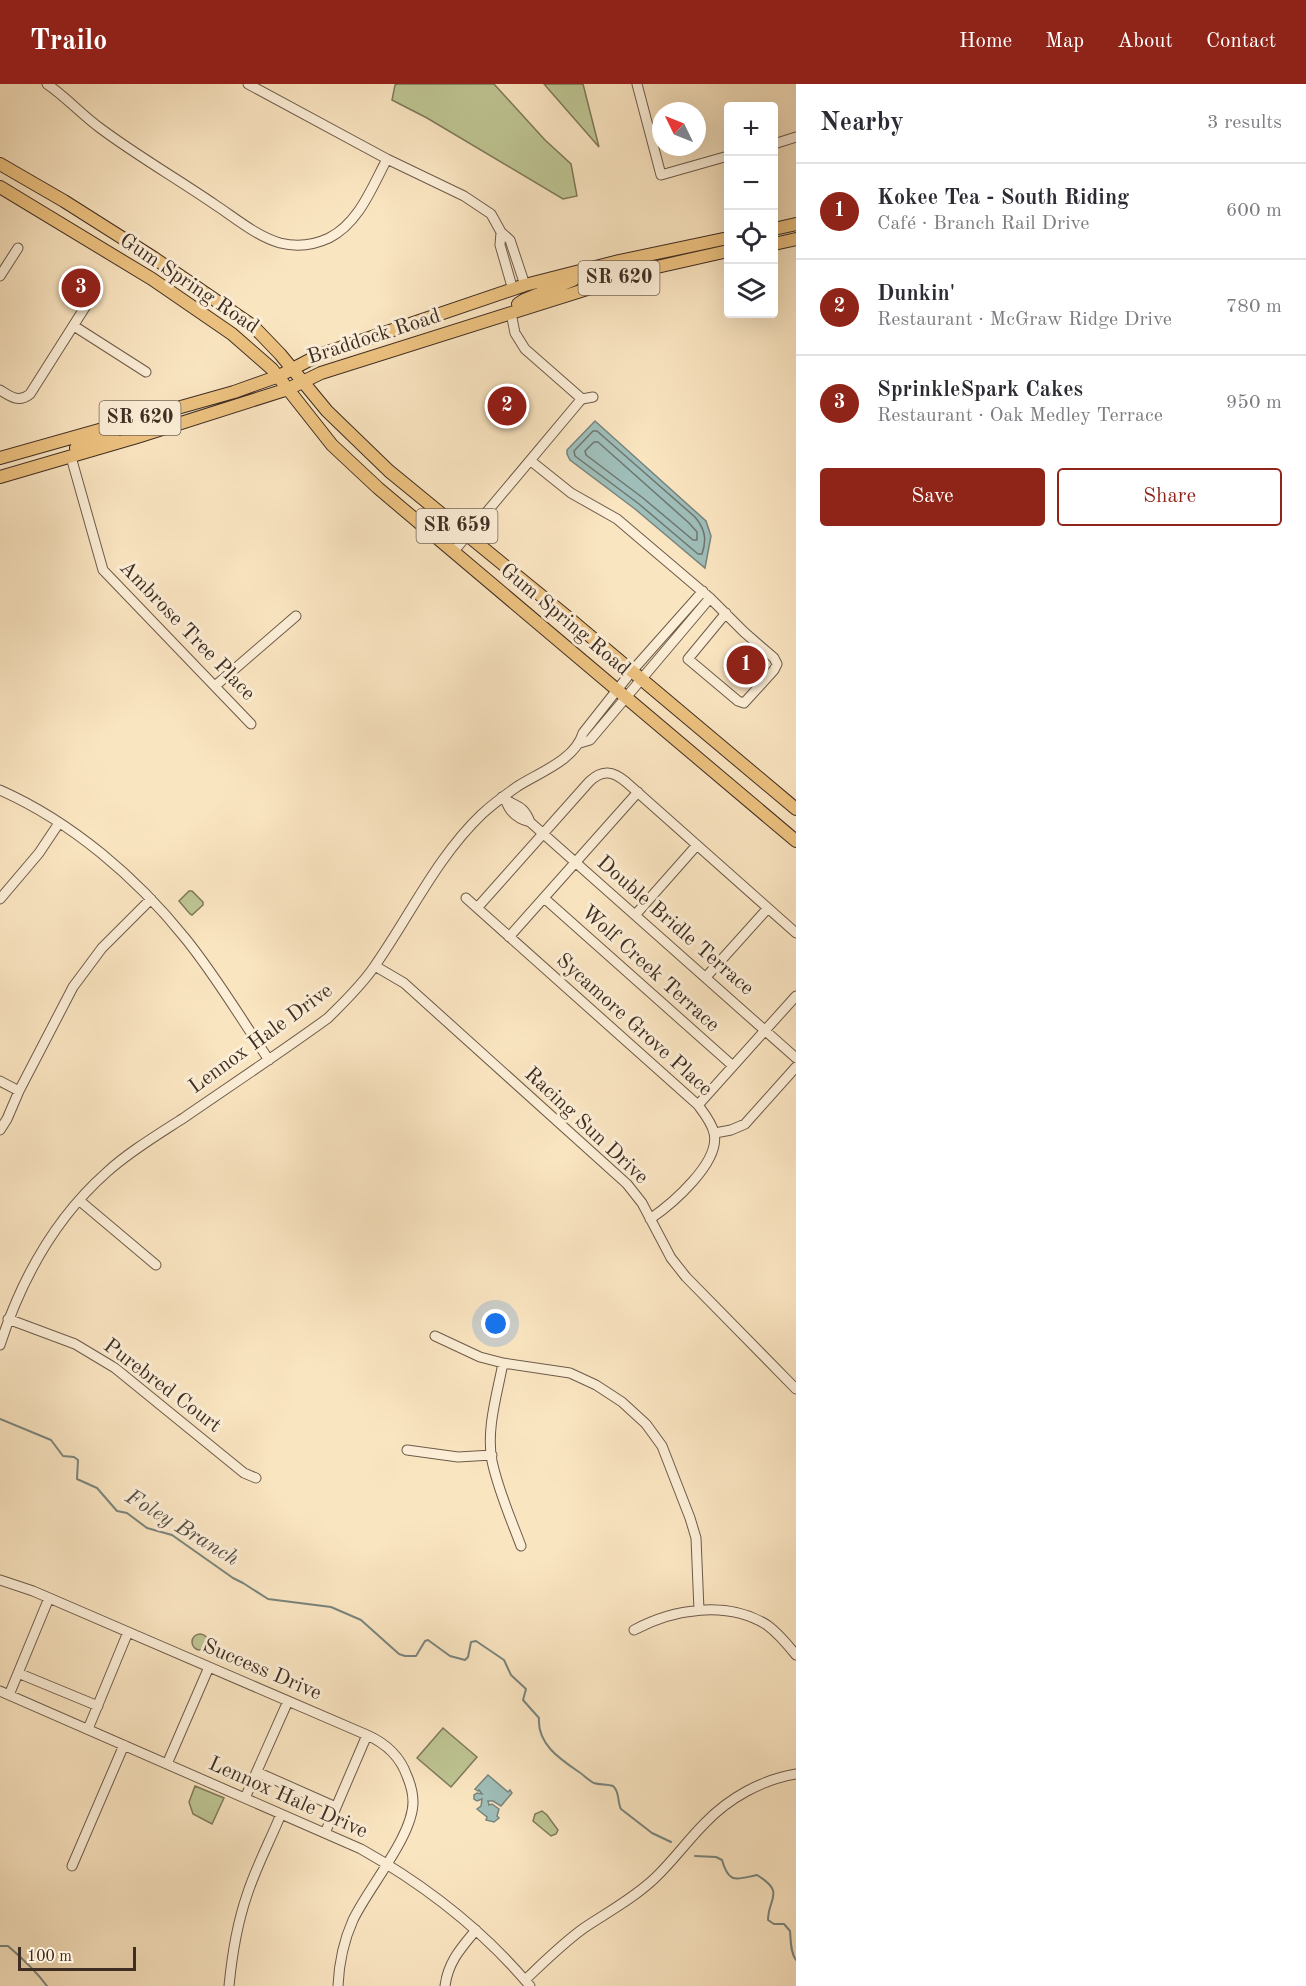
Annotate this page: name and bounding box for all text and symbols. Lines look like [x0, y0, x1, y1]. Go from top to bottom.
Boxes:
text: Trailo [30, 28, 107, 56]
text: Home [959, 31, 1012, 52]
text: Map [1045, 31, 1084, 52]
text: About [1117, 31, 1173, 52]
text: Contact [1206, 31, 1276, 52]
north arrow [652, 102, 706, 156]
map controls [724, 102, 778, 318]
button: + [724, 102, 778, 156]
text: Nearby [820, 110, 904, 136]
text: 3 results [1207, 113, 1282, 133]
button: − [724, 156, 778, 210]
text: Kokee Tea - South Riding [877, 187, 1129, 209]
text: 1 [834, 201, 845, 221]
text: 600 m [1226, 201, 1282, 221]
button: locate [724, 210, 778, 264]
text: Café · Branch Rail Drive [877, 214, 1089, 234]
street label: Gum Spring Road [116, 230, 262, 338]
road number: SR 620 [578, 261, 660, 295]
button: layers [724, 264, 778, 318]
pin: 3 [62, 266, 100, 310]
text: Dunkin' [877, 283, 955, 305]
text: 2 [834, 297, 845, 317]
text: 780 m [1226, 297, 1282, 317]
street label: Braddock Road [305, 306, 443, 368]
text: Restaurant · McGraw Ridge Drive [877, 310, 1172, 330]
text: SprinkleSpark Cakes [877, 379, 1083, 401]
pin: 2 [488, 384, 526, 428]
text: 3 [834, 393, 845, 413]
text: 950 m [1226, 393, 1282, 413]
road number: SR 620 [100, 401, 180, 435]
text: Restaurant · Oak Medley Terrace [877, 406, 1163, 426]
button: Save [820, 468, 1045, 526]
button: Share [1057, 468, 1282, 526]
road number: SR 659 [416, 509, 498, 543]
street label: Ambrose Tree Place [115, 557, 259, 705]
street label: Gum Spring Road [496, 560, 634, 680]
pin: 1 [726, 642, 766, 688]
street label: Double Bridle Terrace [592, 852, 758, 1000]
street label: Wolf Creek Terrace [577, 902, 723, 1036]
street label: Sycamore Grove Place [552, 950, 716, 1100]
street label: Lennox Hale Drive [185, 980, 337, 1098]
street label: Racing Sun Drive [520, 1064, 652, 1188]
your location [481, 1309, 510, 1338]
street label: Purebred Court [99, 1335, 225, 1437]
water label: Foley Branch [121, 1485, 242, 1570]
street label: Success Drive [200, 1636, 324, 1704]
street label: Lennox Hale Drive [205, 1753, 371, 1843]
scale bar [18, 1944, 136, 1972]
text: 100 m [27, 1949, 72, 1965]

